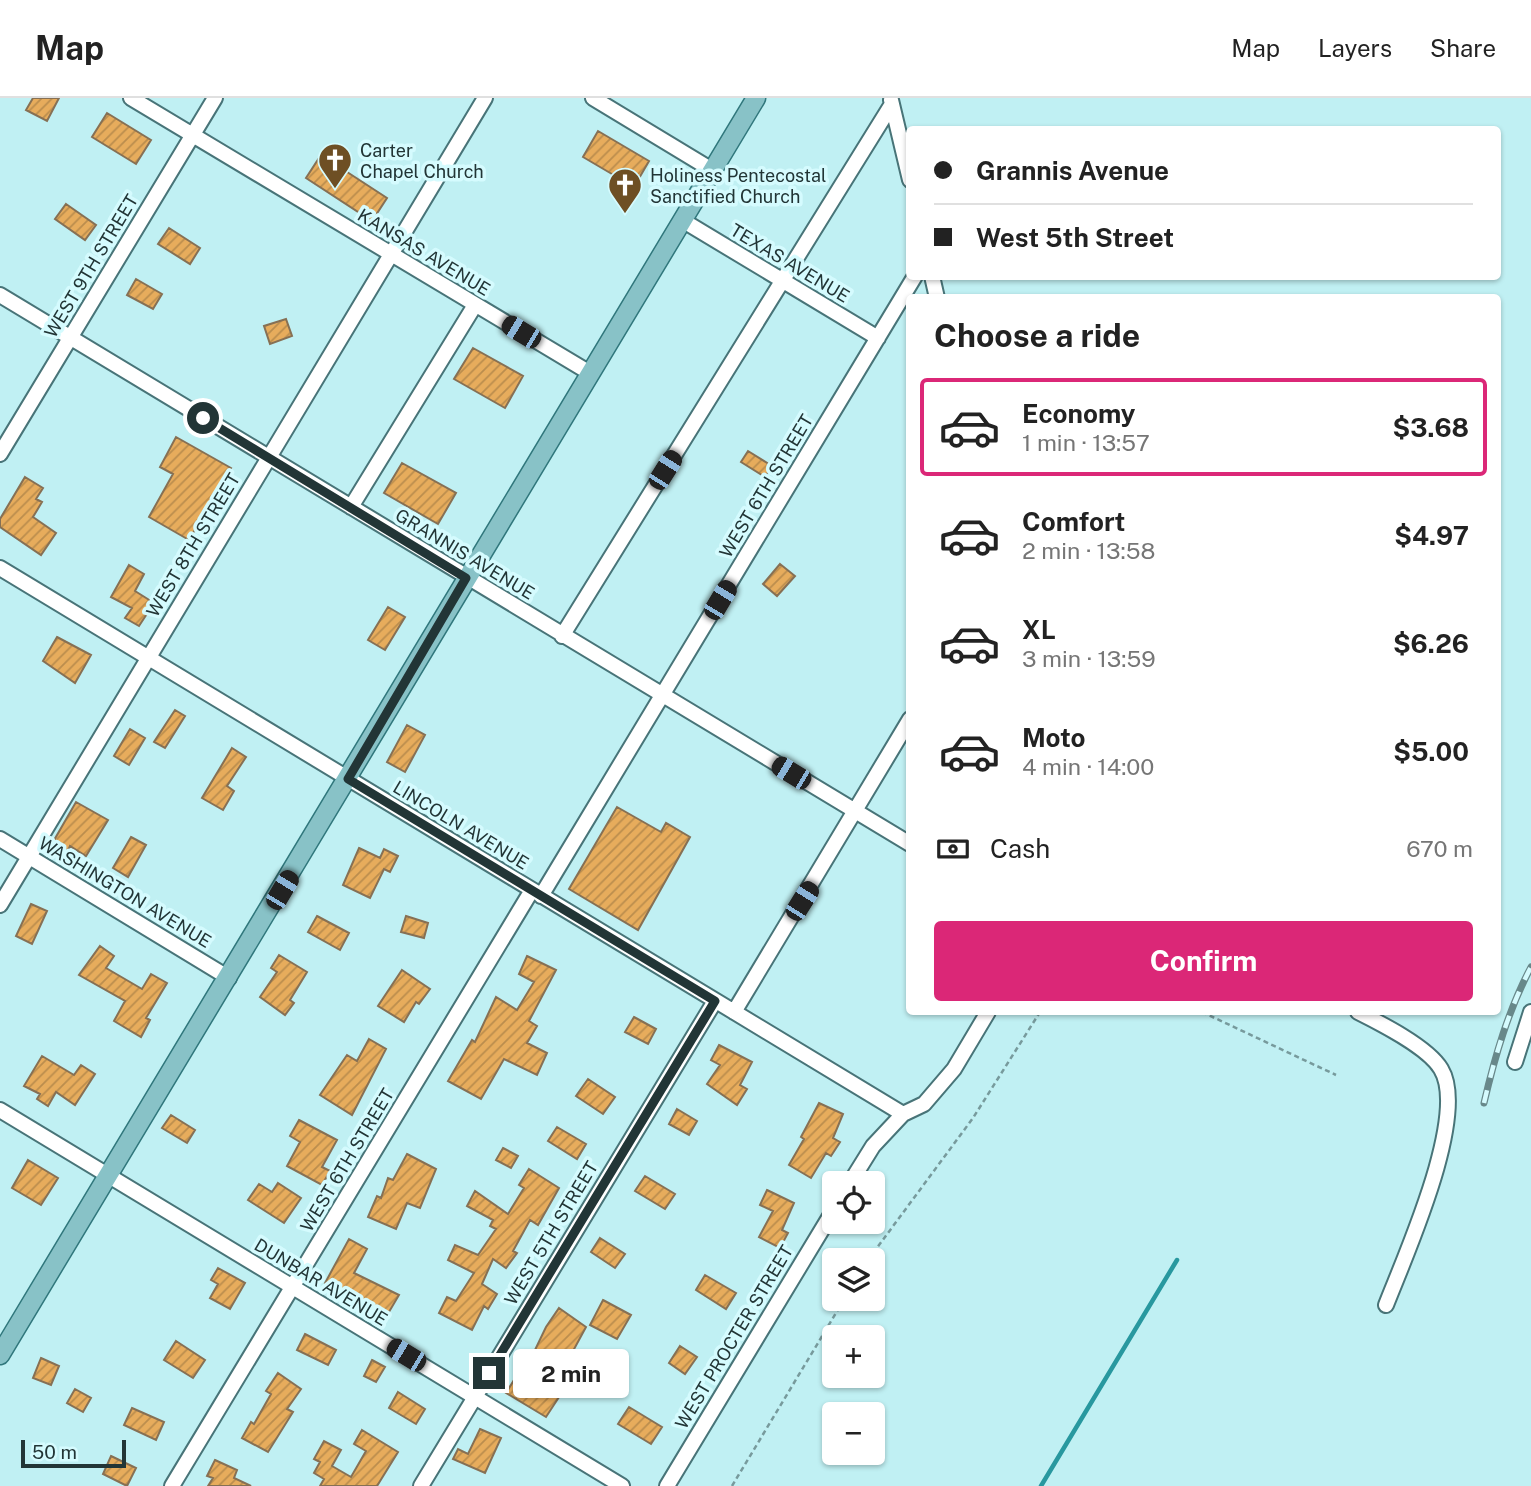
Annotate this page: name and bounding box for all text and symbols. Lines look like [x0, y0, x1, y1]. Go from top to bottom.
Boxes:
text: Map [35, 29, 104, 67]
text: Map [1231, 34, 1280, 62]
text: Layers [1318, 34, 1392, 62]
text: Share [1430, 34, 1496, 62]
place label: Carter Chapel Church [360, 140, 484, 182]
church icon: Carter Chapel Church [316, 141, 354, 190]
text: Grannis Avenue [976, 155, 1169, 186]
place label: Holiness Pentecostal Sanctified Church [650, 165, 826, 207]
church icon: Holiness Pentecostal Sanctified Church [606, 166, 644, 215]
street label: WEST 9TH STREET [40, 190, 142, 341]
street label: KANSAS AVENUE [354, 204, 494, 300]
street label: TEXAS AVENUE [727, 219, 853, 307]
text: West 5th Street [976, 222, 1174, 253]
car [498, 312, 545, 352]
text: Choose a ride [934, 317, 1140, 354]
icon: car [938, 396, 1001, 459]
text: Economy [1022, 398, 1135, 429]
route start [187, 402, 219, 434]
street label: WEST 6TH STREET [715, 410, 817, 561]
text: $3.68 [1392, 412, 1469, 443]
text: 1 min · 13:57 [1022, 429, 1150, 456]
car [645, 447, 686, 493]
street label: WEST 8TH STREET [142, 469, 244, 621]
street label: GRANNIS AVENUE [392, 504, 538, 604]
icon: car [938, 504, 1001, 567]
text: Comfort [1022, 506, 1125, 537]
text: $4.97 [1394, 520, 1469, 551]
text: 2 min · 13:58 [1022, 537, 1155, 564]
car [701, 577, 740, 623]
icon: car [938, 612, 1001, 675]
text: XL [1022, 614, 1056, 645]
text: $6.26 [1393, 628, 1469, 659]
text: 3 min · 13:59 [1022, 645, 1156, 672]
icon: car [938, 720, 1001, 783]
text: Moto [1022, 722, 1085, 753]
text: $5.00 [1393, 736, 1469, 767]
car [768, 753, 815, 793]
text: 4 min · 14:00 [1022, 753, 1154, 780]
street label: LINCOLN AVENUE [389, 776, 533, 874]
icon: cash [934, 830, 972, 868]
street label: WASHINGTON AVENUE [35, 832, 215, 952]
text: Cash [990, 833, 1050, 864]
text: 670 m [1406, 835, 1473, 862]
car [263, 867, 302, 913]
car [782, 878, 823, 924]
button: Confirm [934, 921, 1473, 1001]
street label: WEST 6TH STREET [296, 1084, 398, 1235]
street label: WEST 5TH STREET [500, 1157, 602, 1309]
map controls [822, 1171, 885, 1465]
button: locate [822, 1171, 885, 1234]
street label: DUNBAR AVENUE [251, 1234, 391, 1330]
street label: WEST PROCTER STREET [671, 1241, 797, 1433]
button: layers [822, 1248, 885, 1311]
button: + [822, 1325, 885, 1388]
car [383, 1335, 430, 1375]
callout: 2 min [514, 1348, 629, 1398]
route end [473, 1357, 505, 1389]
text: 2 min [541, 1360, 601, 1387]
button: − [822, 1402, 885, 1465]
scale bar [21, 1437, 126, 1469]
text: 50 m [32, 1441, 77, 1463]

